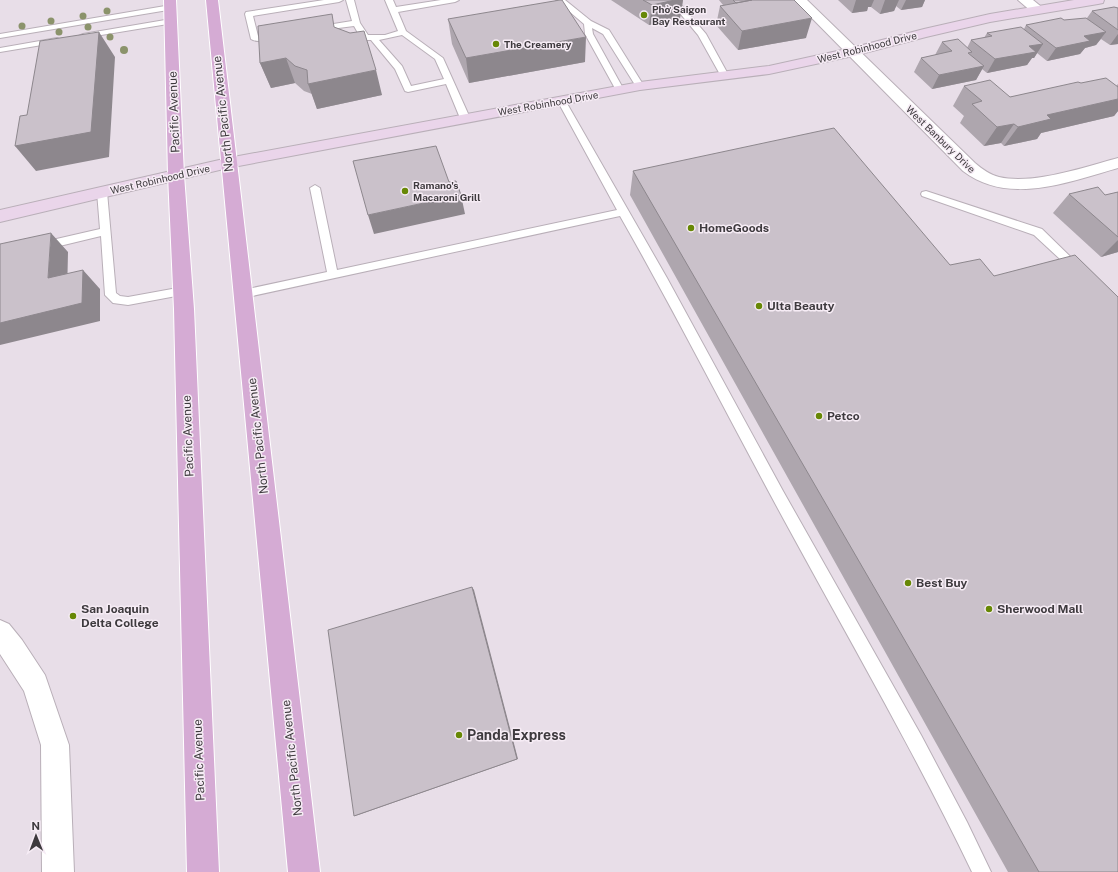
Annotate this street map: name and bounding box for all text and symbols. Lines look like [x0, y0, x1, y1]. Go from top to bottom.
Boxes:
place label: Phở Saigon Bay Restaurant [652, 3, 725, 27]
marker: Phở Saigon Bay Restaurant [639, 10, 649, 20]
street label: West Robinhood Drive [816, 29, 918, 65]
place label: The Creamery [504, 38, 572, 50]
marker: The Creamery [491, 39, 501, 49]
street label: North Pacific Avenue [210, 55, 236, 173]
street label: Pacific Avenue [166, 71, 182, 153]
street label: West Robinhood Drive [497, 88, 600, 118]
street label: West Banbury Drive [904, 103, 978, 175]
street label: West Robinhood Drive [109, 162, 211, 196]
place label: Ramano's Macaroni Grill [413, 179, 481, 203]
marker: Ramano's Macaroni Grill [400, 186, 410, 196]
place label: HomeGoods [699, 221, 769, 235]
marker: HomeGoods [686, 223, 696, 233]
place label: Ulta Beauty [767, 299, 835, 313]
marker: Ulta Beauty [754, 301, 764, 311]
street label: North Pacific Avenue [245, 377, 271, 495]
street label: Pacific Avenue [180, 395, 196, 477]
place label: Petco [827, 409, 860, 423]
marker: Petco [814, 411, 824, 421]
place label: Best Buy [916, 576, 968, 590]
marker: Best Buy [903, 578, 913, 588]
place label: San Joaquin Delta College [81, 602, 159, 630]
place label: Sherwood Mall [997, 602, 1083, 616]
marker: Sherwood Mall [984, 604, 994, 614]
marker: San Joaquin Delta College [68, 611, 78, 621]
street label: North Pacific Avenue [279, 699, 305, 817]
street label: Pacific Avenue [191, 719, 207, 801]
place label: Panda Express [467, 727, 566, 743]
marker: Panda Express [454, 730, 464, 740]
north arrow [16, 816, 56, 856]
text: N [31, 820, 40, 832]

